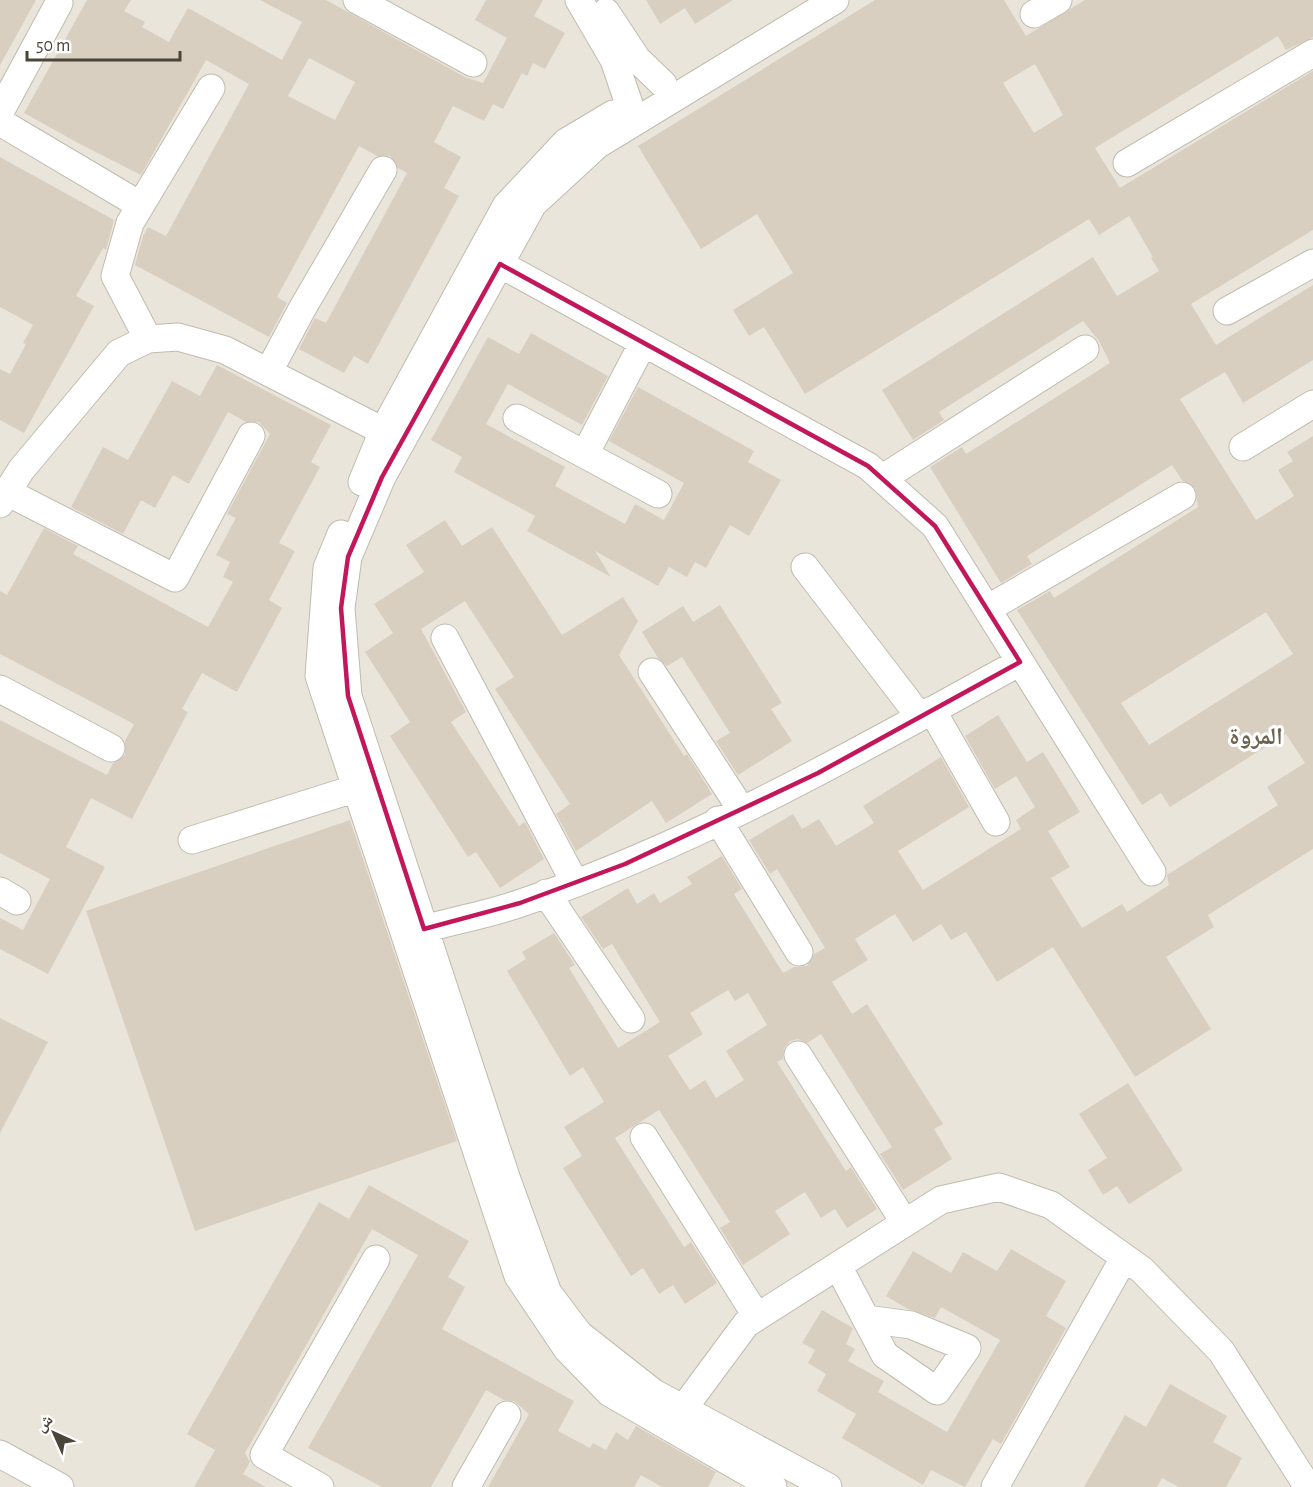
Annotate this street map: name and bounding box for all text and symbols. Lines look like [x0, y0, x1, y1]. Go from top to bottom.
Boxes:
scale bar [27, 24, 180, 62]
text: 50 m [36, 37, 70, 55]
district label: المروة [1229, 725, 1283, 749]
north arrow [24, 1403, 84, 1463]
text: ش [32, 1411, 56, 1435]

